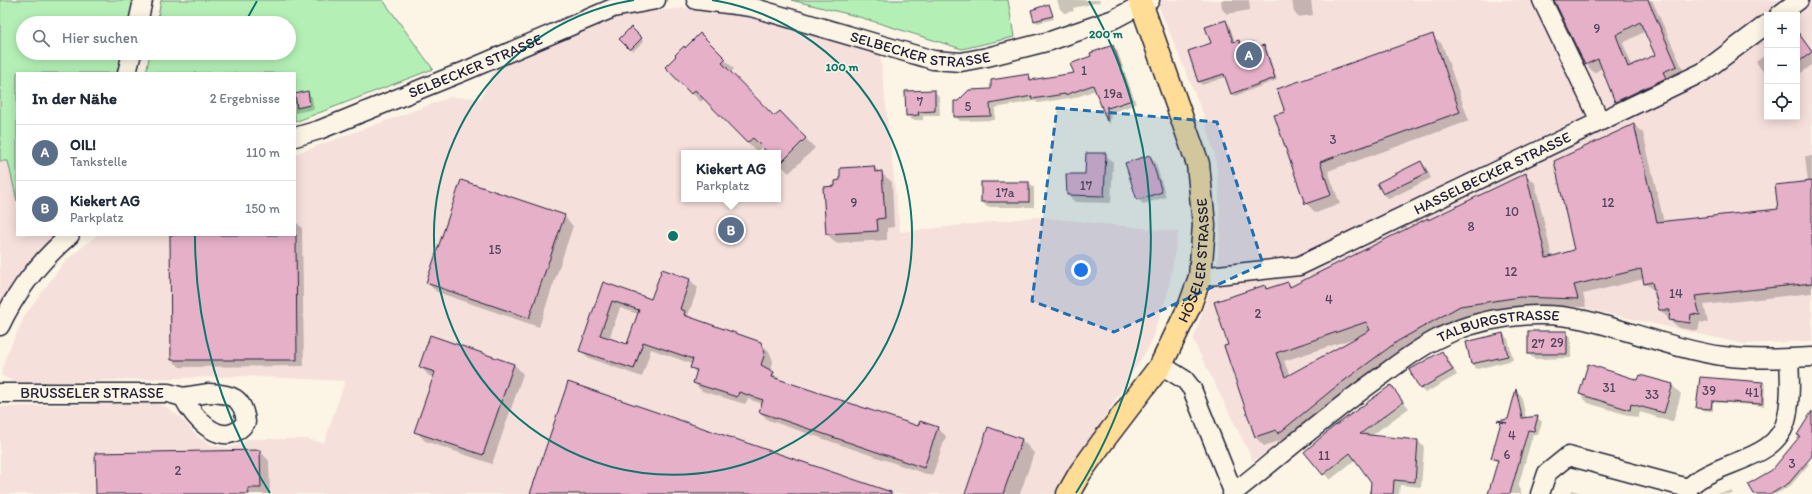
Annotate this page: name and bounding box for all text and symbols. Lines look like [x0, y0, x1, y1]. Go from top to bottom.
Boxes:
map controls [1764, 12, 1800, 120]
button: + [1764, 12, 1800, 48]
search box [16, 16, 296, 60]
house number: 9 [1594, 21, 1601, 36]
icon: search [30, 27, 52, 49]
street label: SELBECKER STRASSE [848, 27, 992, 71]
text: 200 m [1089, 27, 1124, 41]
text: Hier suchen [62, 29, 138, 47]
street label: SELBECKER STRASSE [406, 30, 545, 102]
pin: A [1236, 40, 1262, 70]
button: − [1764, 48, 1800, 84]
text: 100 m [825, 60, 859, 74]
house number: 1 [1081, 63, 1087, 78]
button: locate [1764, 84, 1800, 120]
house number: 19a [1103, 86, 1123, 101]
text: In der Nähe [32, 88, 117, 108]
text: 2 Ergebnisse [210, 91, 280, 106]
house number: 7 [917, 94, 924, 109]
house number: 5 [965, 99, 972, 114]
street label: HASSELBECKER STRASSE [1411, 128, 1574, 219]
house number: 3 [1329, 132, 1337, 147]
text: OIL! [70, 136, 96, 154]
text: A [41, 145, 49, 160]
text: 110 m [246, 145, 280, 160]
popup [681, 150, 781, 202]
text: Tankstelle [70, 154, 127, 169]
text: Kiekert AG [696, 160, 766, 178]
text: Parkplatz [696, 178, 749, 193]
house number: 17 [1080, 178, 1093, 193]
house number: 17a [995, 185, 1015, 200]
text: Kiekert AG [70, 192, 140, 210]
house number: 9 [851, 195, 858, 210]
house number: 12 [1602, 195, 1615, 210]
street label: HÖSELER STRASSE [1174, 197, 1213, 325]
text: B [41, 201, 49, 216]
text: 150 m [245, 201, 280, 216]
house number: 10 [1505, 204, 1519, 219]
text: Parkplatz [70, 210, 123, 225]
pin: B [718, 215, 744, 245]
house number: 8 [1467, 219, 1475, 234]
centre of rings [666, 229, 680, 243]
house number: 15 [489, 242, 502, 257]
your location [1071, 260, 1091, 280]
house number: 12 [1505, 264, 1518, 279]
house number: 14 [1669, 286, 1683, 301]
house number: 4 [1325, 292, 1333, 307]
house number: 2 [1255, 306, 1262, 321]
street label: TALBURGSTRASSE [1434, 306, 1560, 346]
house number: 29 [1550, 335, 1564, 350]
house number: 27 [1531, 336, 1545, 351]
house number: 31 [1602, 380, 1616, 395]
house number: 39 [1702, 383, 1716, 398]
street label: BRÜSSELER STRASSE [20, 384, 164, 402]
house number: 41 [1745, 385, 1759, 400]
house number: 33 [1645, 387, 1659, 402]
house number: 4 [1508, 428, 1516, 443]
house number: 6 [1504, 447, 1511, 462]
house number: 11 [1318, 448, 1330, 463]
house number: 3 [1788, 456, 1796, 471]
house number: 2 [175, 463, 182, 478]

